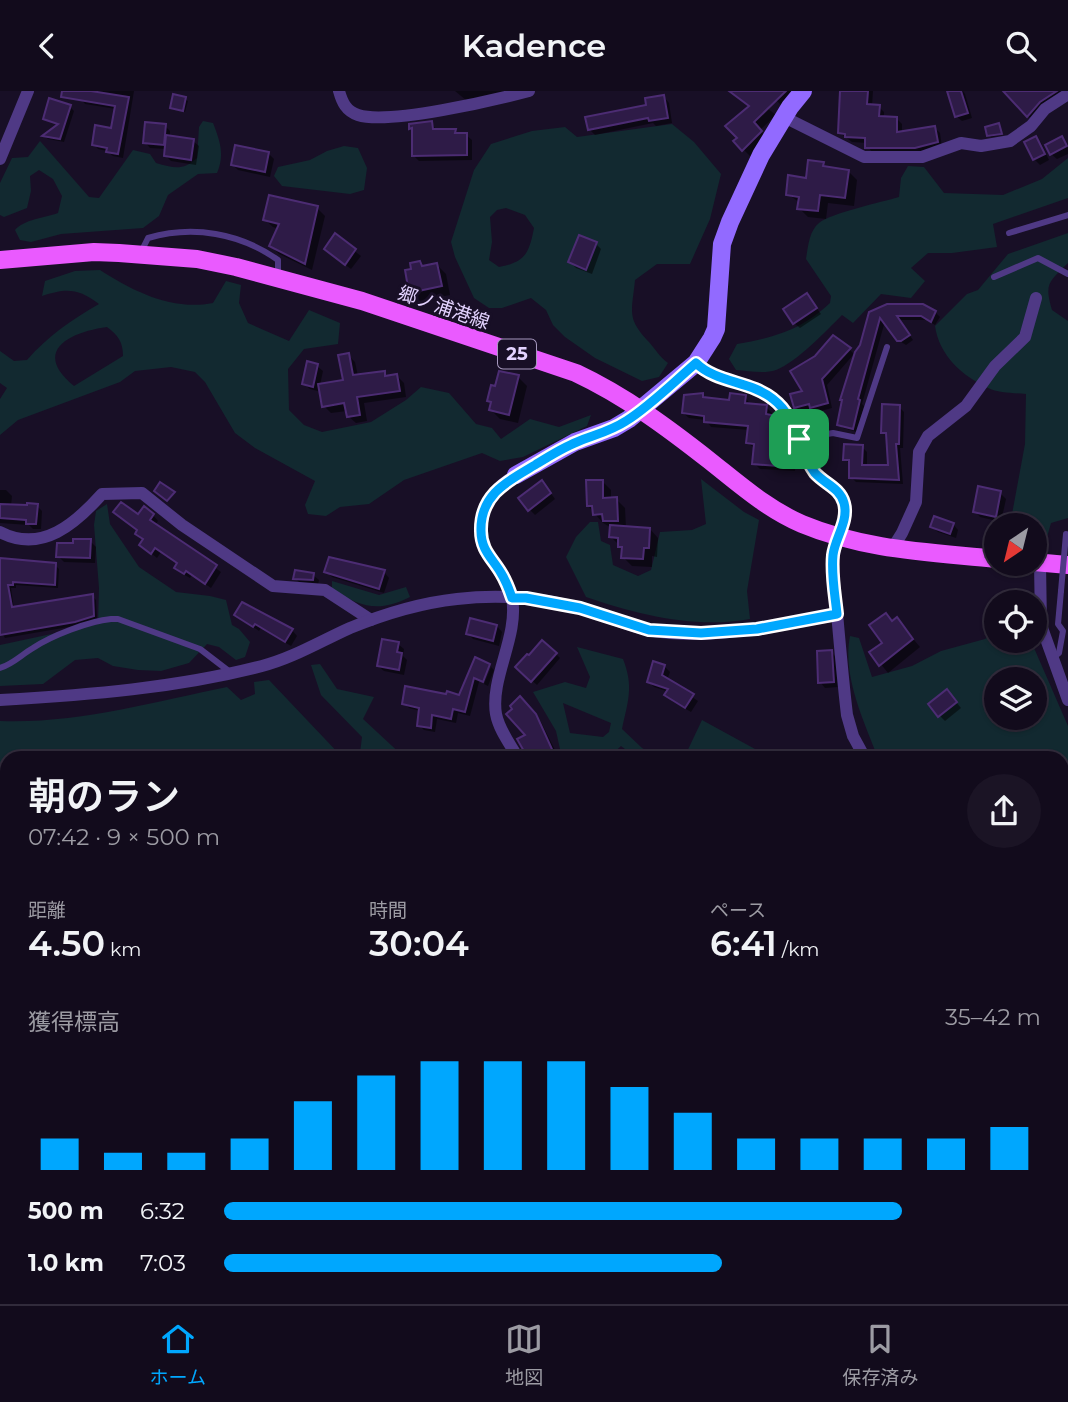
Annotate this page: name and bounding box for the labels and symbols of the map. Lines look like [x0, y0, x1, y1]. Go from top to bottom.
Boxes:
street label: 郷ノ浦港線 [395, 281, 493, 334]
road number: 25 [498, 339, 536, 369]
pin [769, 409, 829, 469]
north arrow [984, 513, 1046, 576]

